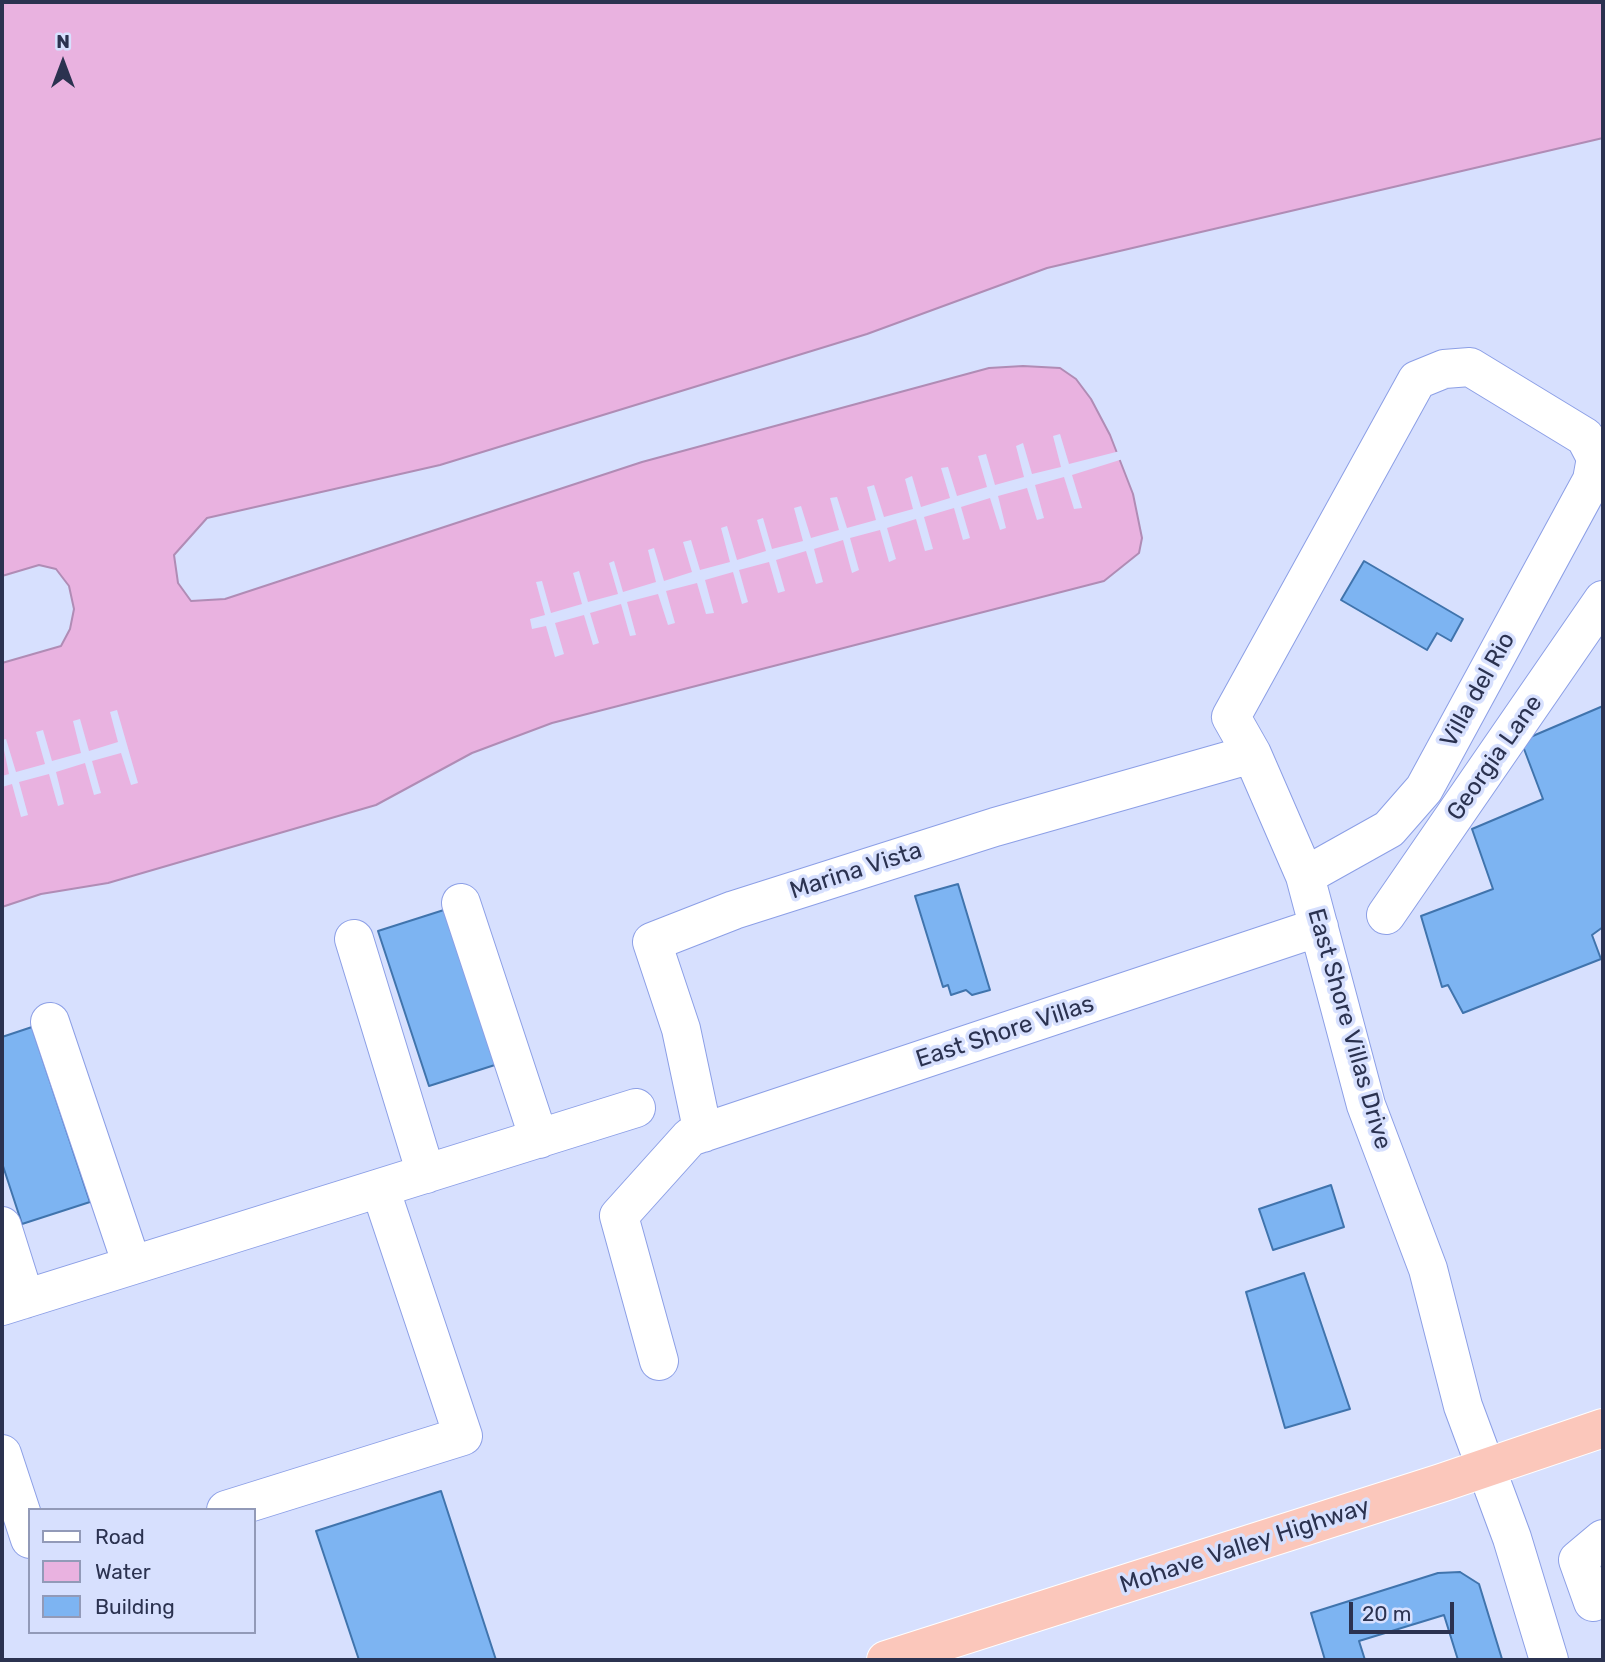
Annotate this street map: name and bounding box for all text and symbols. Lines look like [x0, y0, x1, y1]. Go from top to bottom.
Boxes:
north arrow [28, 28, 98, 98]
text: N [56, 30, 70, 53]
street label: Villa del Rio [1435, 627, 1521, 753]
street label: Georgia Lane [1441, 690, 1549, 826]
street label: Marina Vista [786, 836, 926, 906]
street label: East Shore Villas Drive [1301, 905, 1397, 1153]
street label: East Shore Villas [912, 990, 1098, 1074]
street label: Mohave Valley Highway [1117, 1492, 1373, 1600]
legend [28, 1508, 256, 1634]
text: Road [95, 1524, 145, 1549]
text: Water [95, 1559, 151, 1584]
scale bar [1353, 1588, 1458, 1632]
text: Building [95, 1594, 175, 1619]
text: 20 m [1362, 1601, 1411, 1626]

